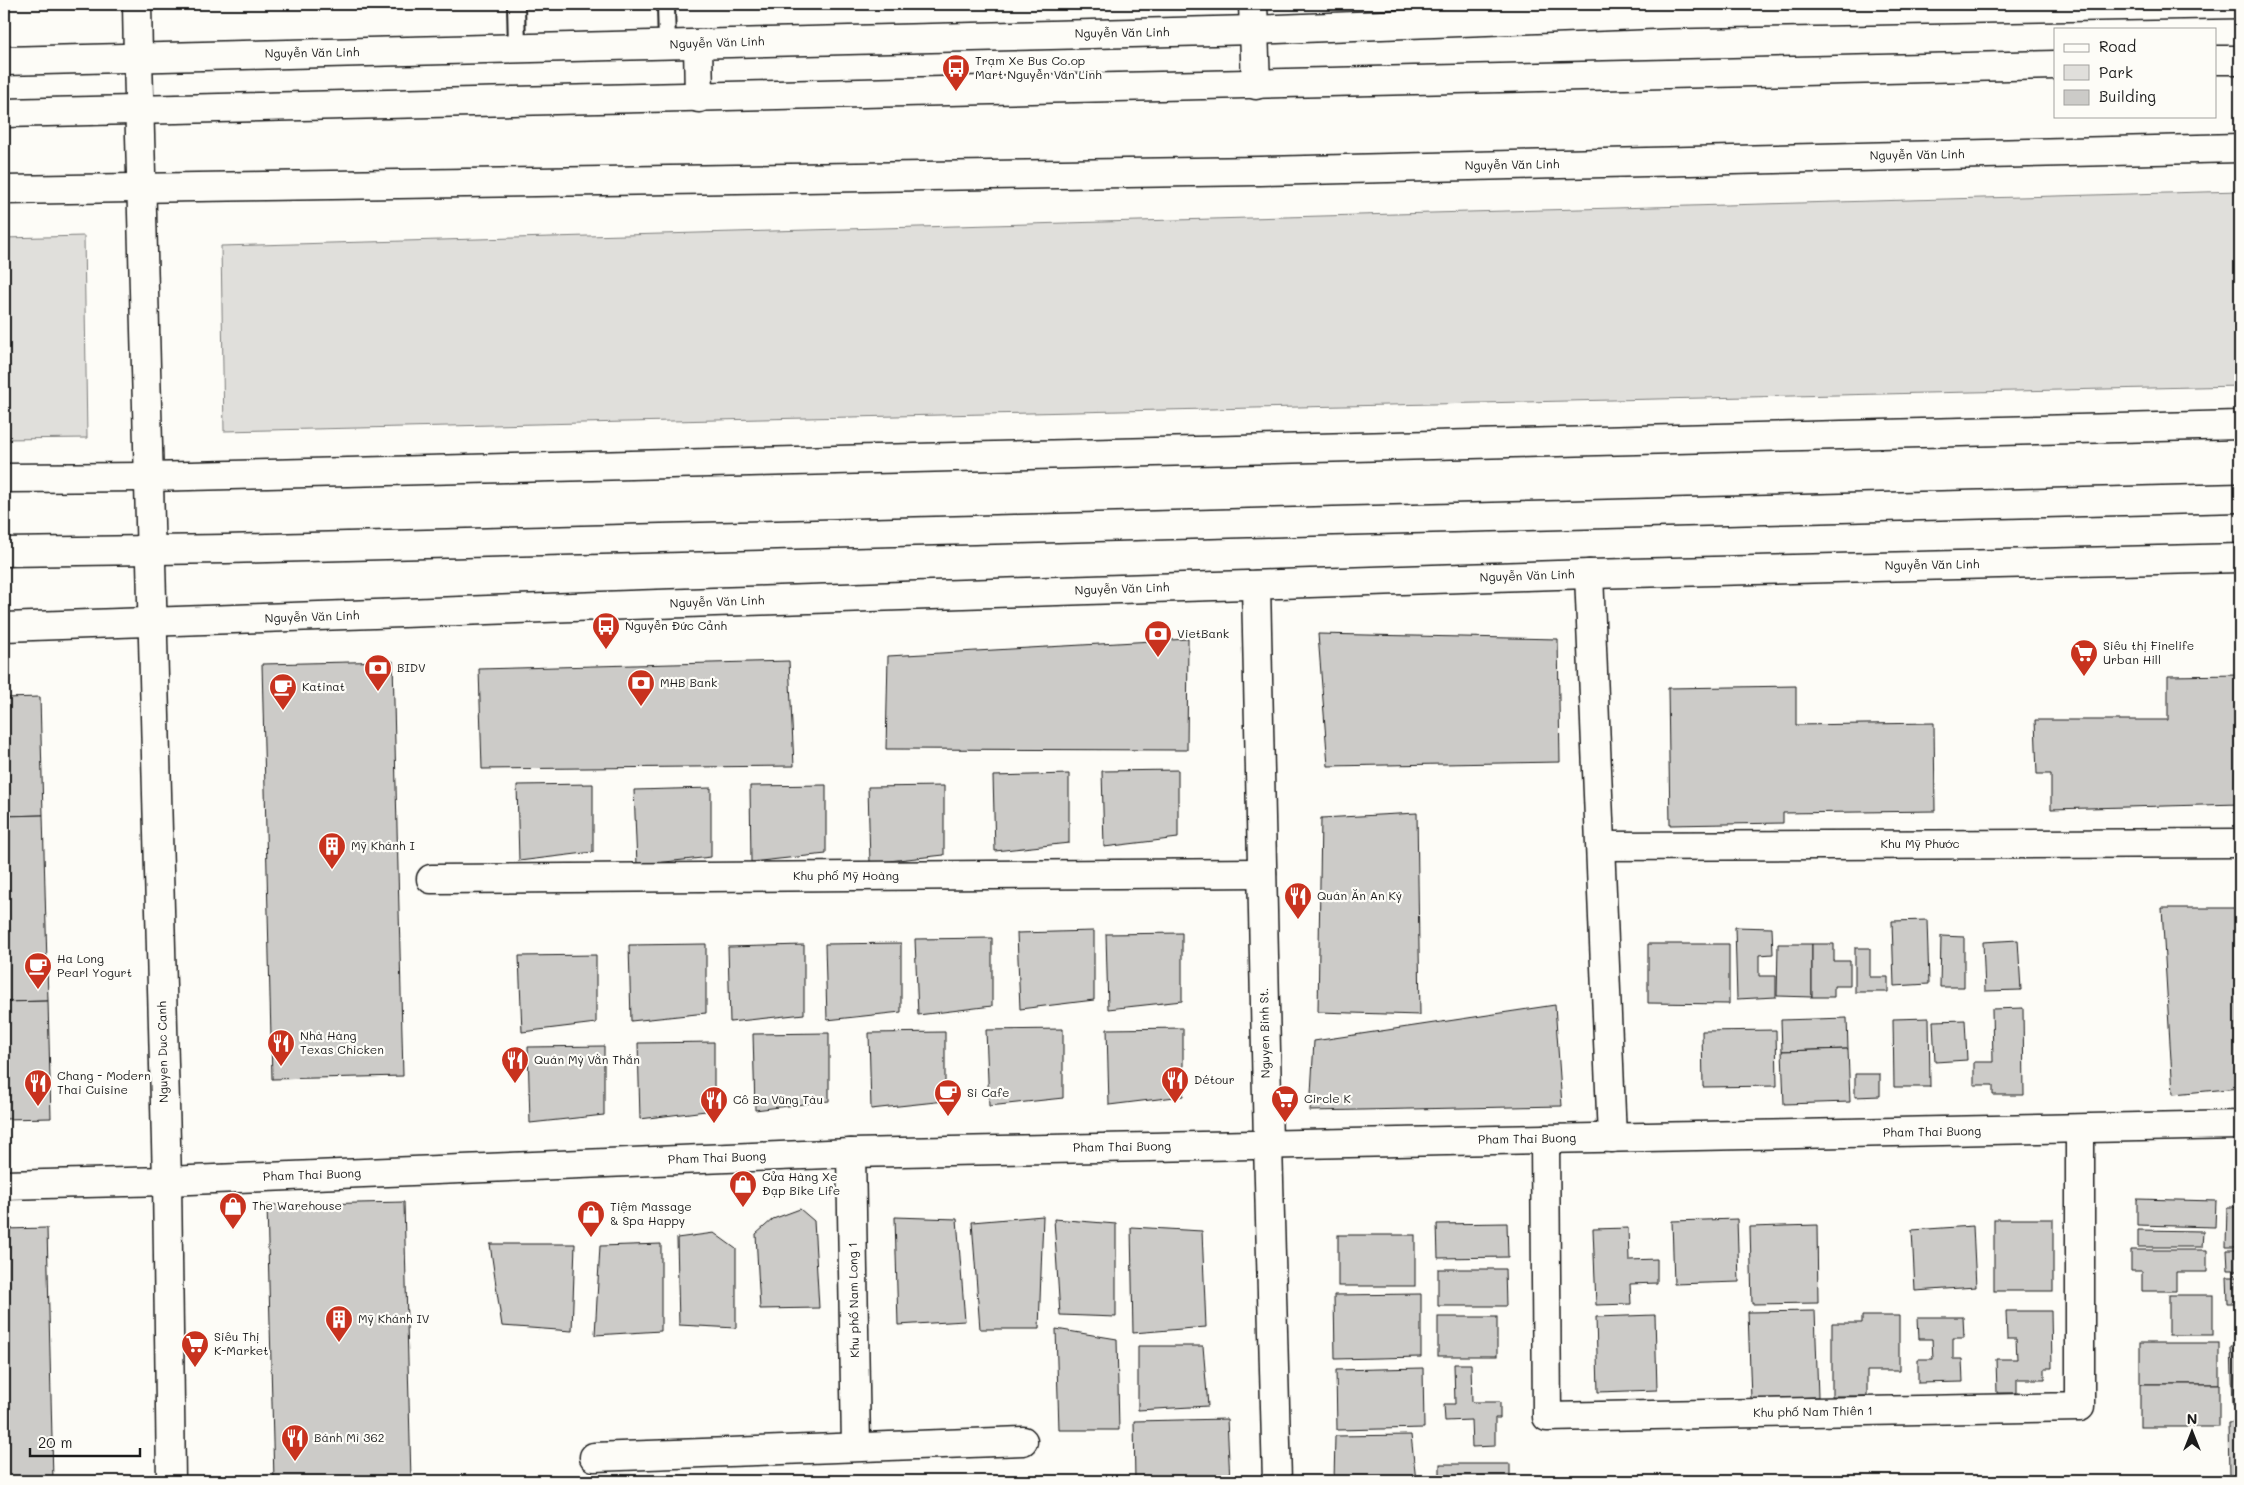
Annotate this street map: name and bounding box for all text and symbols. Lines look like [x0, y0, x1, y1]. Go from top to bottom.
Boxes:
street label: Nguyễn Văn Linh [1075, 23, 1170, 41]
legend [2054, 28, 2216, 118]
street label: Nguyễn Văn Linh [669, 32, 765, 52]
text: Road [2099, 36, 2136, 56]
street label: Nguyễn Văn Linh [265, 43, 360, 61]
place label: Trạm Xe Bus Co.op Mart Nguyễn Văn Linh [975, 52, 1102, 82]
bus stop icon: Trạm Xe Bus Co.op Mart Nguyễn Văn Linh [941, 53, 971, 92]
text: Park [2099, 62, 2133, 82]
text: Building [2099, 86, 2156, 106]
street label: Nguyễn Văn Linh [1870, 145, 1965, 163]
street label: Nguyễn Văn Linh [1465, 155, 1560, 173]
street label: Nguyễn Văn Linh [1885, 555, 1980, 573]
street label: Nguyễn Văn Linh [1479, 565, 1575, 585]
street label: Nguyễn Văn Linh [1074, 578, 1170, 598]
street label: Nguyễn Văn Linh [669, 591, 765, 611]
street label: Nguyễn Văn Linh [264, 606, 360, 626]
bus stop icon: Nguyễn Đức Cảnh [591, 611, 621, 650]
place label: Nguyễn Đức Cảnh [625, 617, 727, 633]
bank icon: VietBank [1143, 619, 1173, 658]
place label: VietBank [1177, 625, 1229, 641]
place label: Siêu thị Finelife Urban Hill [2103, 637, 2194, 667]
supermarket icon: Siêu thị Finelife Urban Hill [2069, 638, 2099, 677]
bank icon: BIDV [363, 653, 393, 692]
place label: BIDV [397, 659, 426, 675]
bank icon: MHB Bank [626, 668, 656, 707]
cafe icon: Katinat [268, 672, 298, 711]
place label: MHB Bank [660, 674, 717, 690]
place label: Katinat [302, 678, 345, 694]
building icon: Mỹ Khánh I [317, 831, 347, 870]
street label: Khu Mỹ Phước [1881, 835, 1959, 851]
place label: Mỹ Khánh I [351, 837, 415, 853]
street label: Khu phố Mỹ Hoàng [793, 867, 899, 883]
restaurant icon: Quán Ăn An Ký [1283, 881, 1313, 920]
place label: Quán Ăn An Ký [1317, 887, 1402, 903]
place label: Ha Long Pearl Yogurt [57, 950, 132, 980]
cafe icon: Ha Long Pearl Yogurt [23, 951, 53, 990]
street label: Nguyen Binh St. [1255, 988, 1273, 1078]
street label: Nguyen Duc Canh [153, 1001, 171, 1103]
place label: Nhà Hàng Texas Chicken [300, 1027, 384, 1057]
restaurant icon: Nhà Hàng Texas Chicken [266, 1028, 296, 1067]
restaurant icon: Quán Mỳ Vằn Thắn [500, 1045, 530, 1084]
place label: Quán Mỳ Vằn Thắn [534, 1051, 640, 1067]
restaurant icon: Détour [1160, 1065, 1190, 1104]
place label: Chang - Modern Thai Cuisine [57, 1067, 151, 1097]
restaurant icon: Chang - Modern Thai Cuisine [23, 1068, 53, 1107]
place label: Détour [1194, 1071, 1235, 1087]
cafe icon: Si Cafe [933, 1078, 963, 1117]
place label: Si Cafe [967, 1084, 1009, 1100]
supermarket icon: Circle K [1270, 1084, 1300, 1123]
restaurant icon: Cô Ba Vũng Tàu [699, 1085, 729, 1124]
place label: Circle K [1304, 1090, 1352, 1106]
place label: Cô Ba Vũng Tàu [733, 1091, 823, 1107]
street label: Pham Thai Buong [1883, 1122, 1981, 1140]
street label: Pham Thai Buong [1478, 1129, 1576, 1147]
street label: Pham Thai Buong [1073, 1137, 1171, 1155]
street label: Pham Thai Buong [668, 1147, 766, 1167]
street label: Pham Thai Buong [263, 1164, 361, 1184]
place label: Cửa Hàng Xe Đạp Bike Life [762, 1168, 840, 1198]
shop icon: Cửa Hàng Xe Đạp Bike Life [728, 1169, 758, 1208]
shop icon: The Warehouse [218, 1191, 248, 1230]
place label: The Warehouse [252, 1197, 342, 1213]
place label: Tiệm Massage & Spa Happy [610, 1198, 692, 1228]
shop icon: Tiệm Massage & Spa Happy [576, 1199, 606, 1238]
street label: Khu phố Nam Long 1 [844, 1242, 862, 1358]
building icon: Mỹ Khánh IV [324, 1304, 354, 1343]
place label: Mỹ Khánh IV [358, 1310, 430, 1326]
place label: Siêu Thị K-Market [214, 1328, 269, 1358]
supermarket icon: Siêu Thị K-Market [180, 1329, 210, 1368]
street label: Khu phố Nam Thiên 1 [1753, 1402, 1873, 1420]
north arrow [2166, 1408, 2216, 1458]
text: N [2187, 1409, 2197, 1428]
restaurant icon: Bánh Mì 362 [280, 1423, 310, 1462]
scale bar [30, 1425, 140, 1457]
place label: Bánh Mì 362 [314, 1429, 384, 1445]
text: 20 m [38, 1432, 72, 1452]

